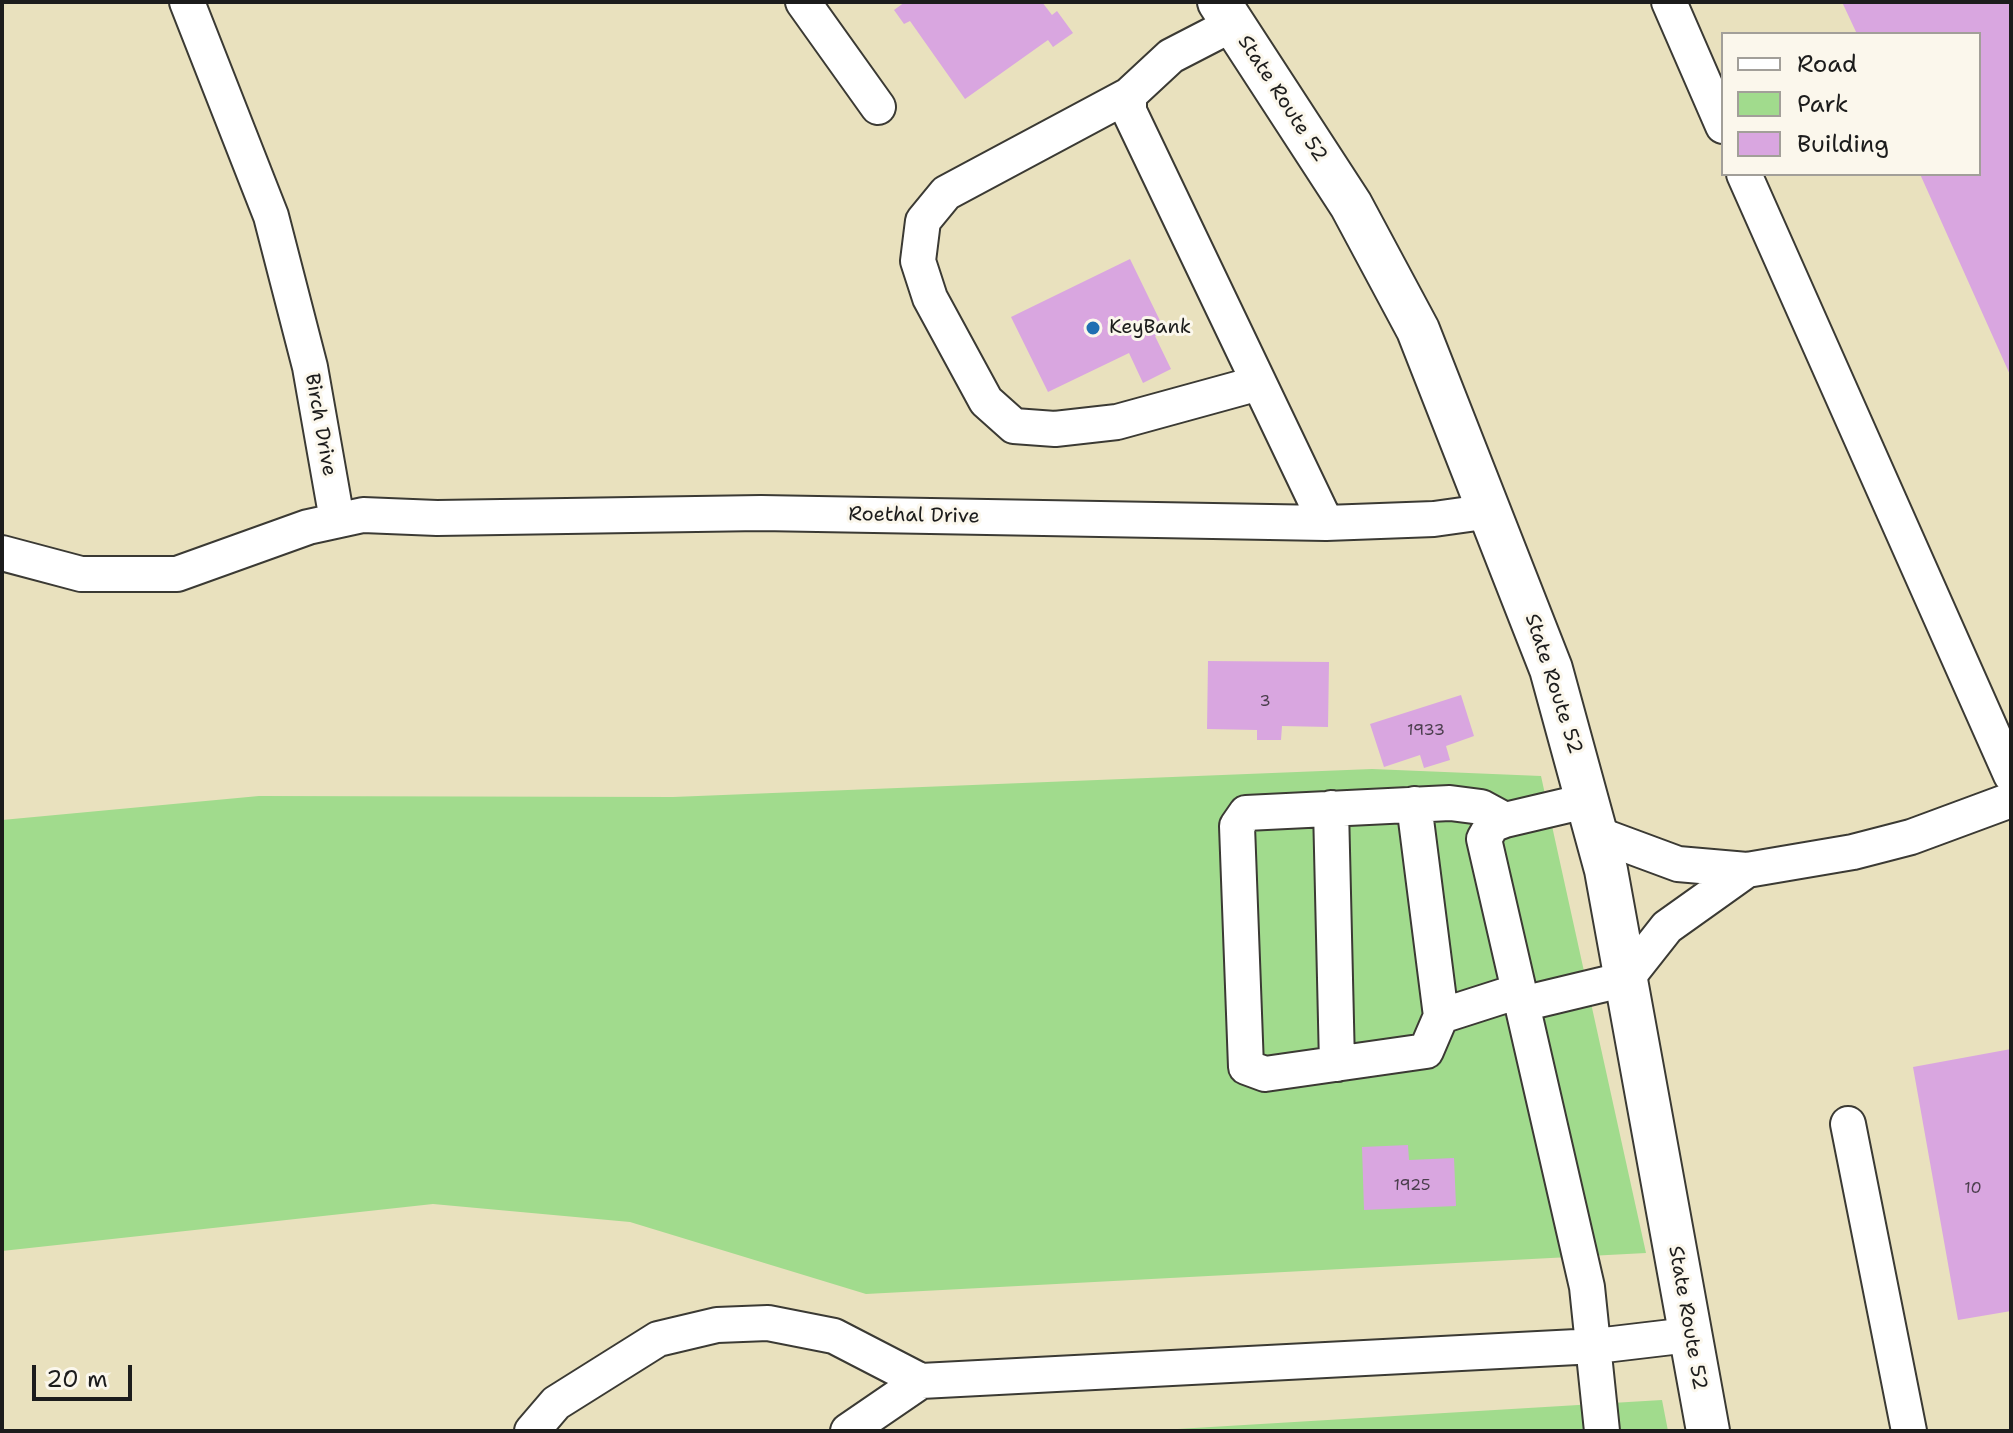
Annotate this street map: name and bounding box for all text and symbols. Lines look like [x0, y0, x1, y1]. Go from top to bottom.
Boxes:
street label: State Route 52 [1232, 31, 1332, 167]
legend [1721, 32, 1981, 176]
text: Road [1797, 48, 1857, 80]
text: Park [1797, 88, 1849, 120]
text: Building [1797, 128, 1889, 160]
place label: KeyBank [1109, 316, 1191, 340]
marker: KeyBank [1084, 319, 1102, 337]
street label: Birch Drive [299, 372, 341, 478]
street label: Roethal Drive [848, 503, 980, 529]
street label: State Route 52 [1519, 611, 1587, 757]
house number: 3 [1259, 692, 1271, 712]
house number: 1933 [1407, 721, 1445, 741]
house number: 1925 [1393, 1176, 1431, 1196]
house number: 10 [1964, 1179, 1982, 1199]
street label: State Route 52 [1663, 1244, 1711, 1392]
scale bar [36, 1349, 136, 1399]
text: 20 m [46, 1363, 108, 1395]

